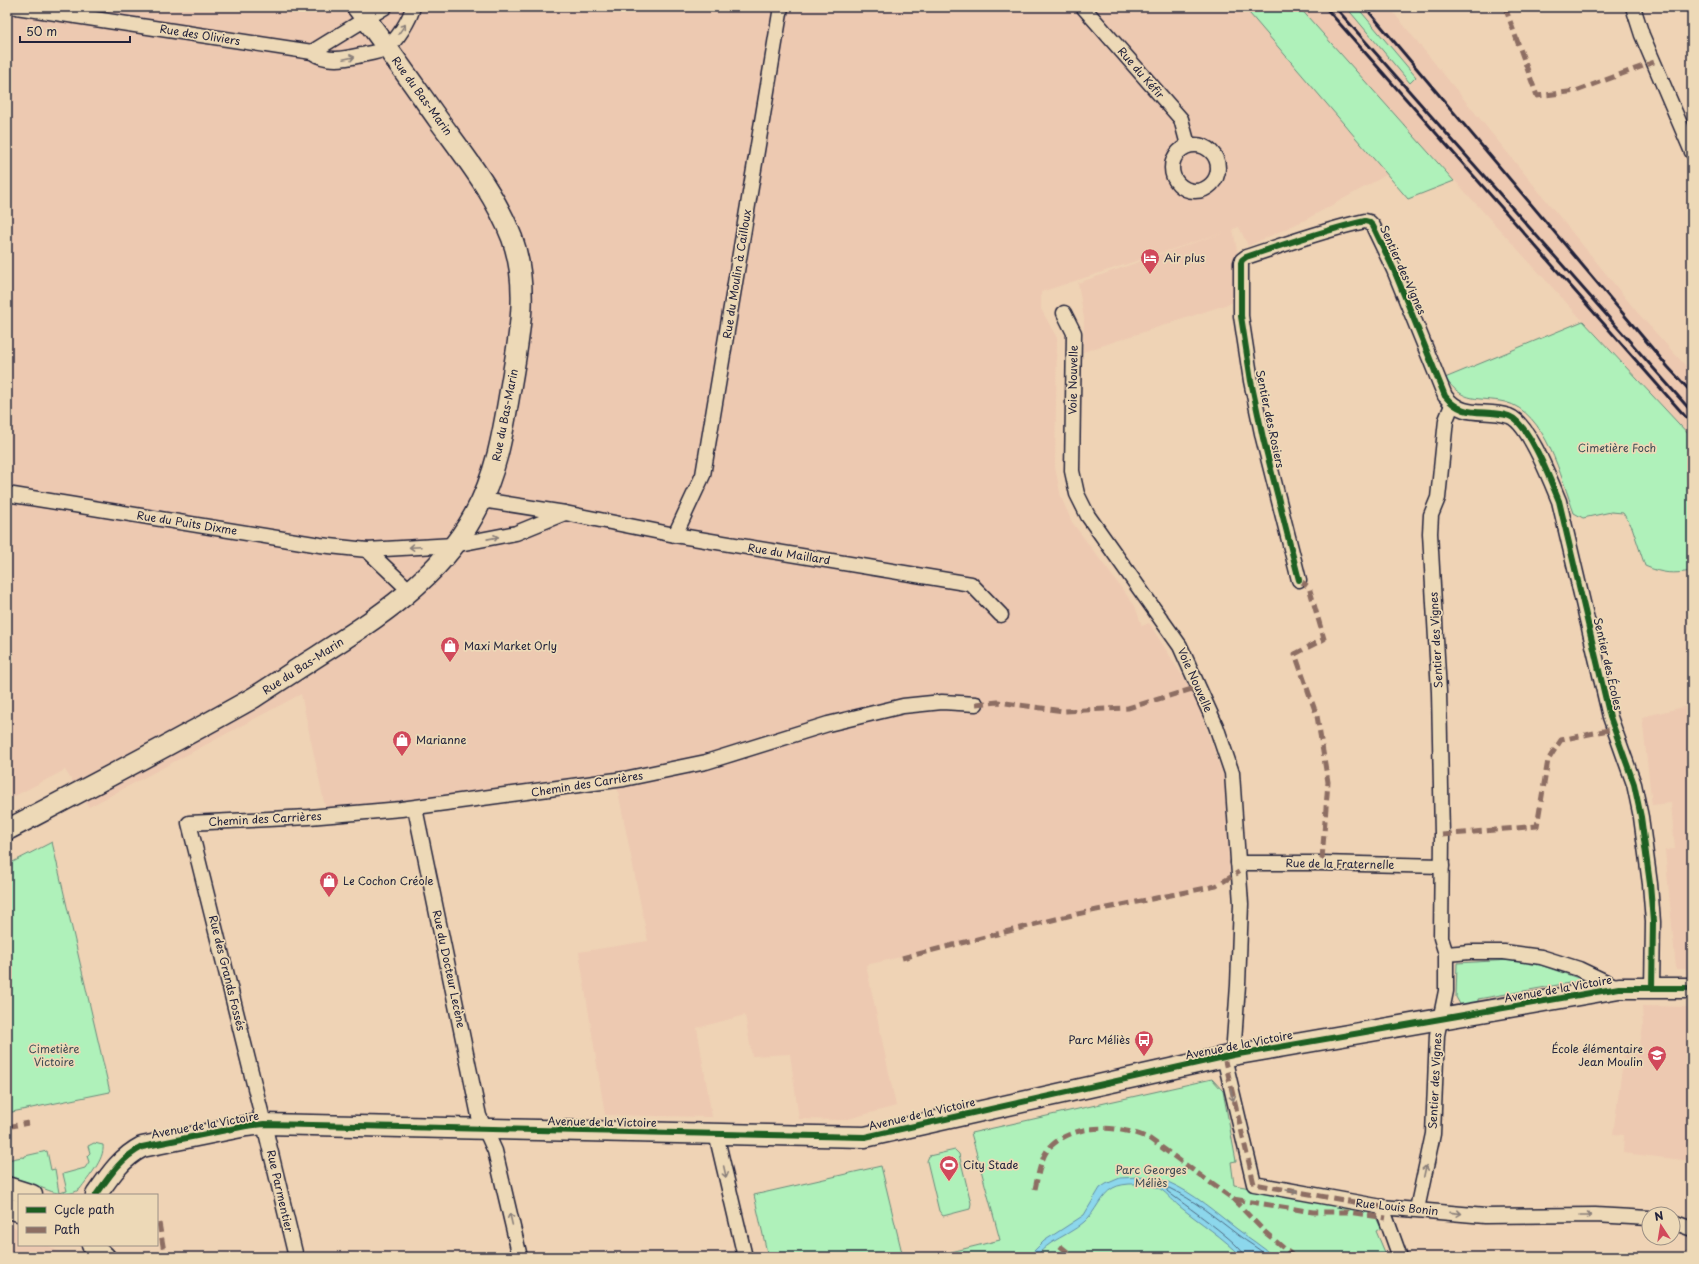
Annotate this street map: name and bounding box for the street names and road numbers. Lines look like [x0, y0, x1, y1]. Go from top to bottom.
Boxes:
street label: Rue des Oliviers [159, 20, 242, 49]
street label: Rue du Kéfir [1114, 43, 1169, 102]
street label: Rue du Bas-Marin [388, 53, 457, 139]
street label: Rue du Moulin à Cailloux [718, 208, 755, 340]
street label: Sentier des Vignes [1376, 222, 1431, 317]
street label: Voie Nouvelle [1063, 345, 1082, 415]
street label: Rue du Bas-Marin [487, 367, 522, 463]
street label: Sentier des Rosiers [1252, 368, 1289, 470]
street label: Rue du Puits Dixme [136, 506, 239, 539]
street label: Rue du Maillard [747, 539, 832, 568]
street label: Sentier des Vignes [1424, 591, 1447, 689]
street label: Sentier des Écoles [1590, 616, 1627, 712]
street label: Rue du Bas-Marin [259, 633, 347, 698]
street label: Voie Nouvelle [1174, 645, 1217, 715]
street label: Chemin des Carrières [530, 766, 644, 801]
street label: Chemin des Carrières [208, 807, 322, 830]
street label: Rue de la Fraternelle [1285, 854, 1395, 873]
street label: Rue du Docteur Lecène [429, 908, 470, 1030]
street label: Rue des Grands Fossés [205, 913, 250, 1032]
street label: Avenue de la Victoire [1503, 971, 1613, 1006]
street label: Avenue de la Victoire [1184, 1026, 1294, 1063]
street label: Sentier des Vignes [1423, 1032, 1446, 1130]
street label: Avenue de la Victoire [867, 1093, 977, 1134]
street label: Avenue de la Victoire [150, 1107, 260, 1142]
street label: Avenue de la Victoire [547, 1112, 657, 1131]
street label: Rue Parmentier [263, 1148, 298, 1234]
street label: Rue Louis Bonin [1355, 1194, 1439, 1219]

